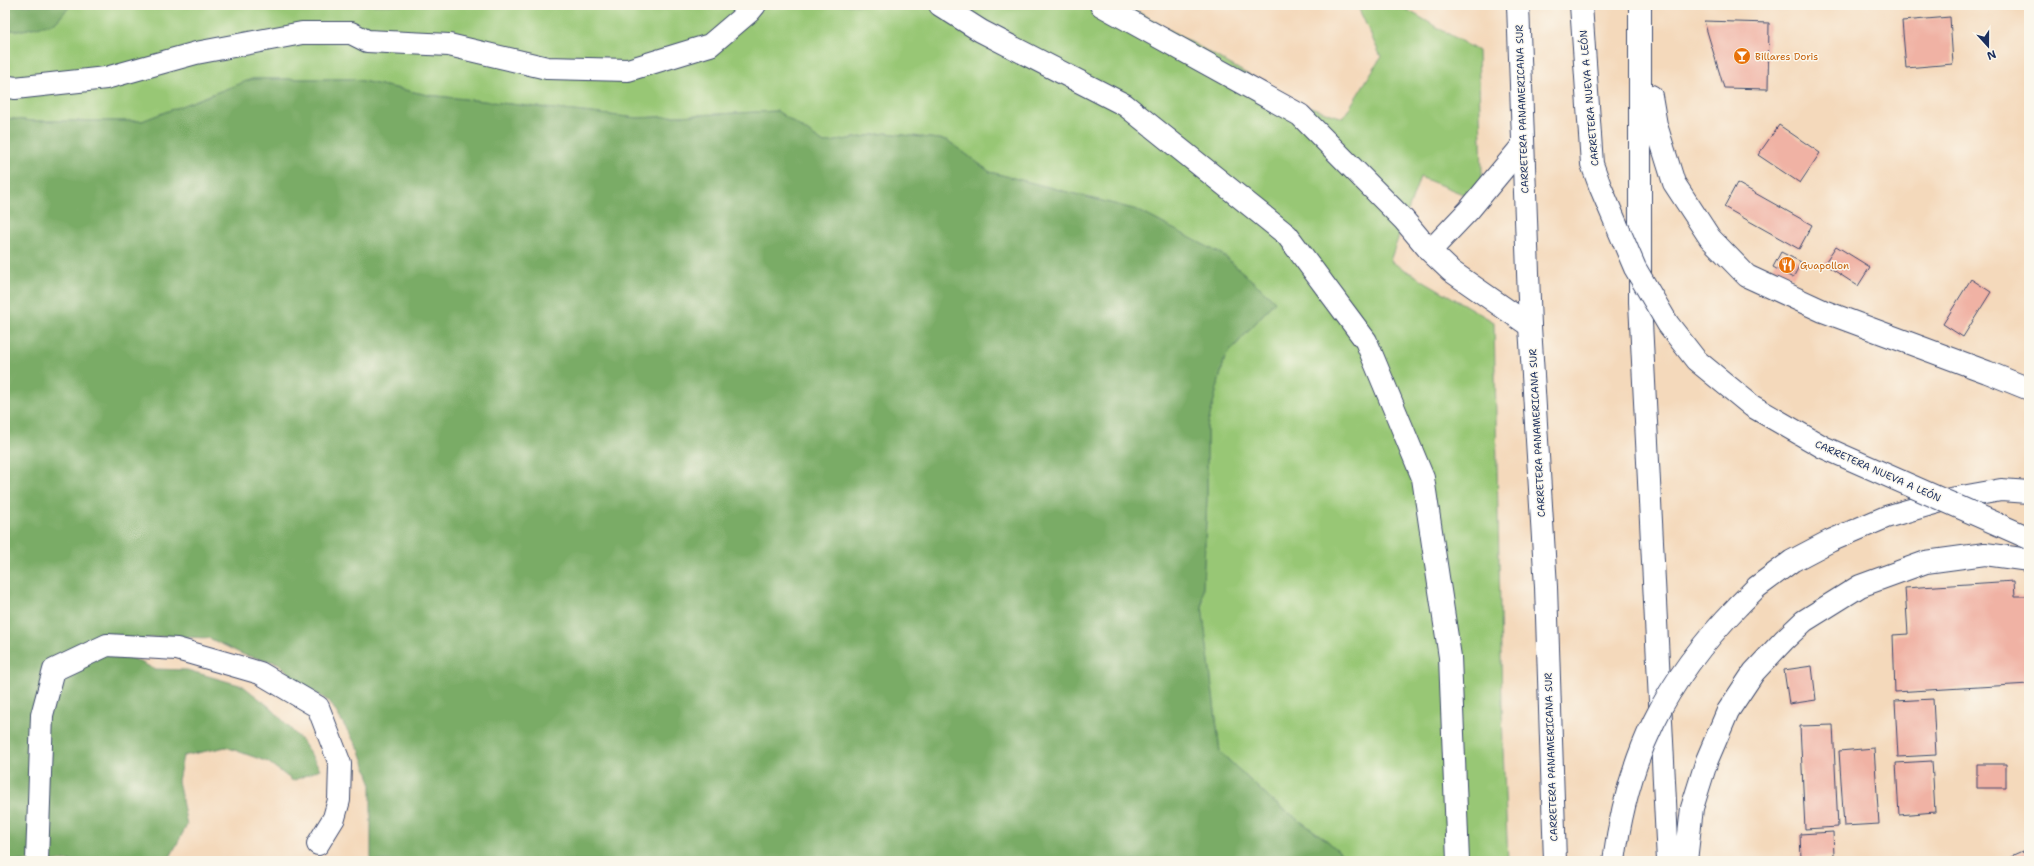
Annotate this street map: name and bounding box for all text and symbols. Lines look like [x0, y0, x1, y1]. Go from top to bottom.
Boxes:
street label: CARRETERA PANAMERICANA SUR [1513, 24, 1531, 194]
north arrow [1968, 26, 2008, 66]
street label: CARRETERA NUEVA A LEÓN [1577, 29, 1601, 167]
bar icon: Billares Doris [1732, 46, 1752, 66]
text: N [1984, 46, 1998, 64]
place label: Billares Doris [1755, 50, 1818, 63]
restaurant icon: Guapollon [1777, 255, 1797, 275]
place label: Guapollon [1800, 259, 1849, 272]
street label: CARRETERA PANAMERICANA SUR [1526, 348, 1548, 518]
street label: CARRETERA NUEVA A LEÓN [1813, 437, 1943, 505]
street label: CARRETERA PANAMERICANA SUR [1542, 672, 1560, 842]

